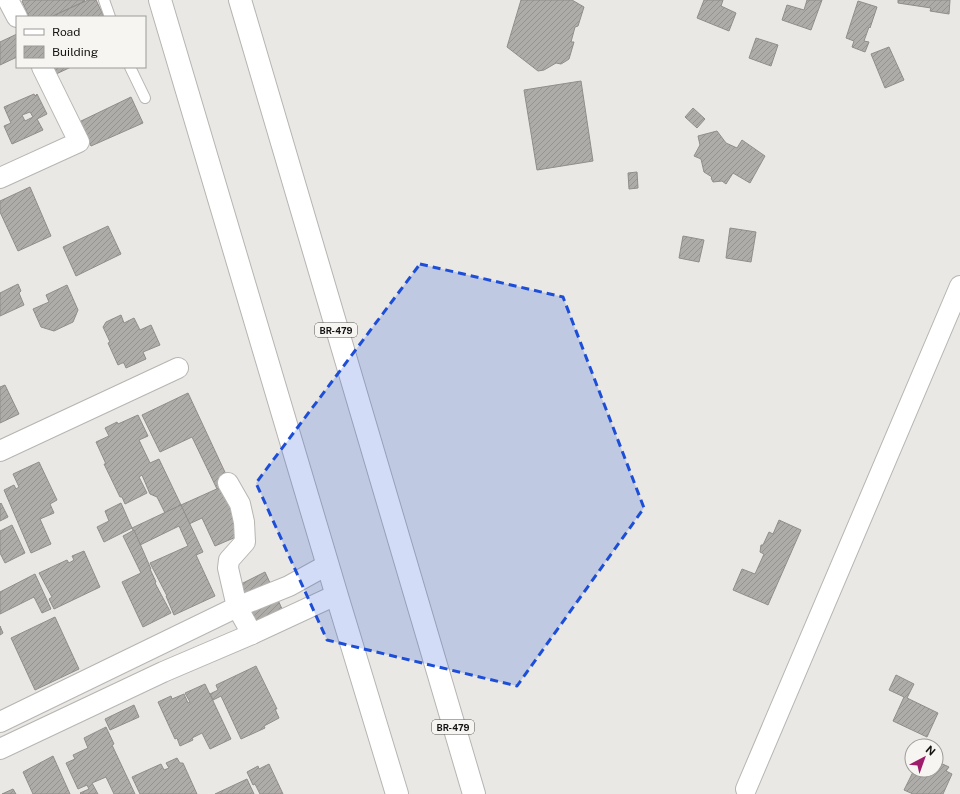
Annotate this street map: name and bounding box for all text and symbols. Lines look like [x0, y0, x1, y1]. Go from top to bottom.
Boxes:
legend [16, 16, 146, 68]
text: Road [52, 25, 80, 39]
text: Building [52, 45, 98, 59]
road number: BR-479 [315, 323, 357, 337]
road number: BR-479 [432, 720, 474, 734]
north arrow [904, 738, 944, 778]
text: N [923, 743, 938, 758]

